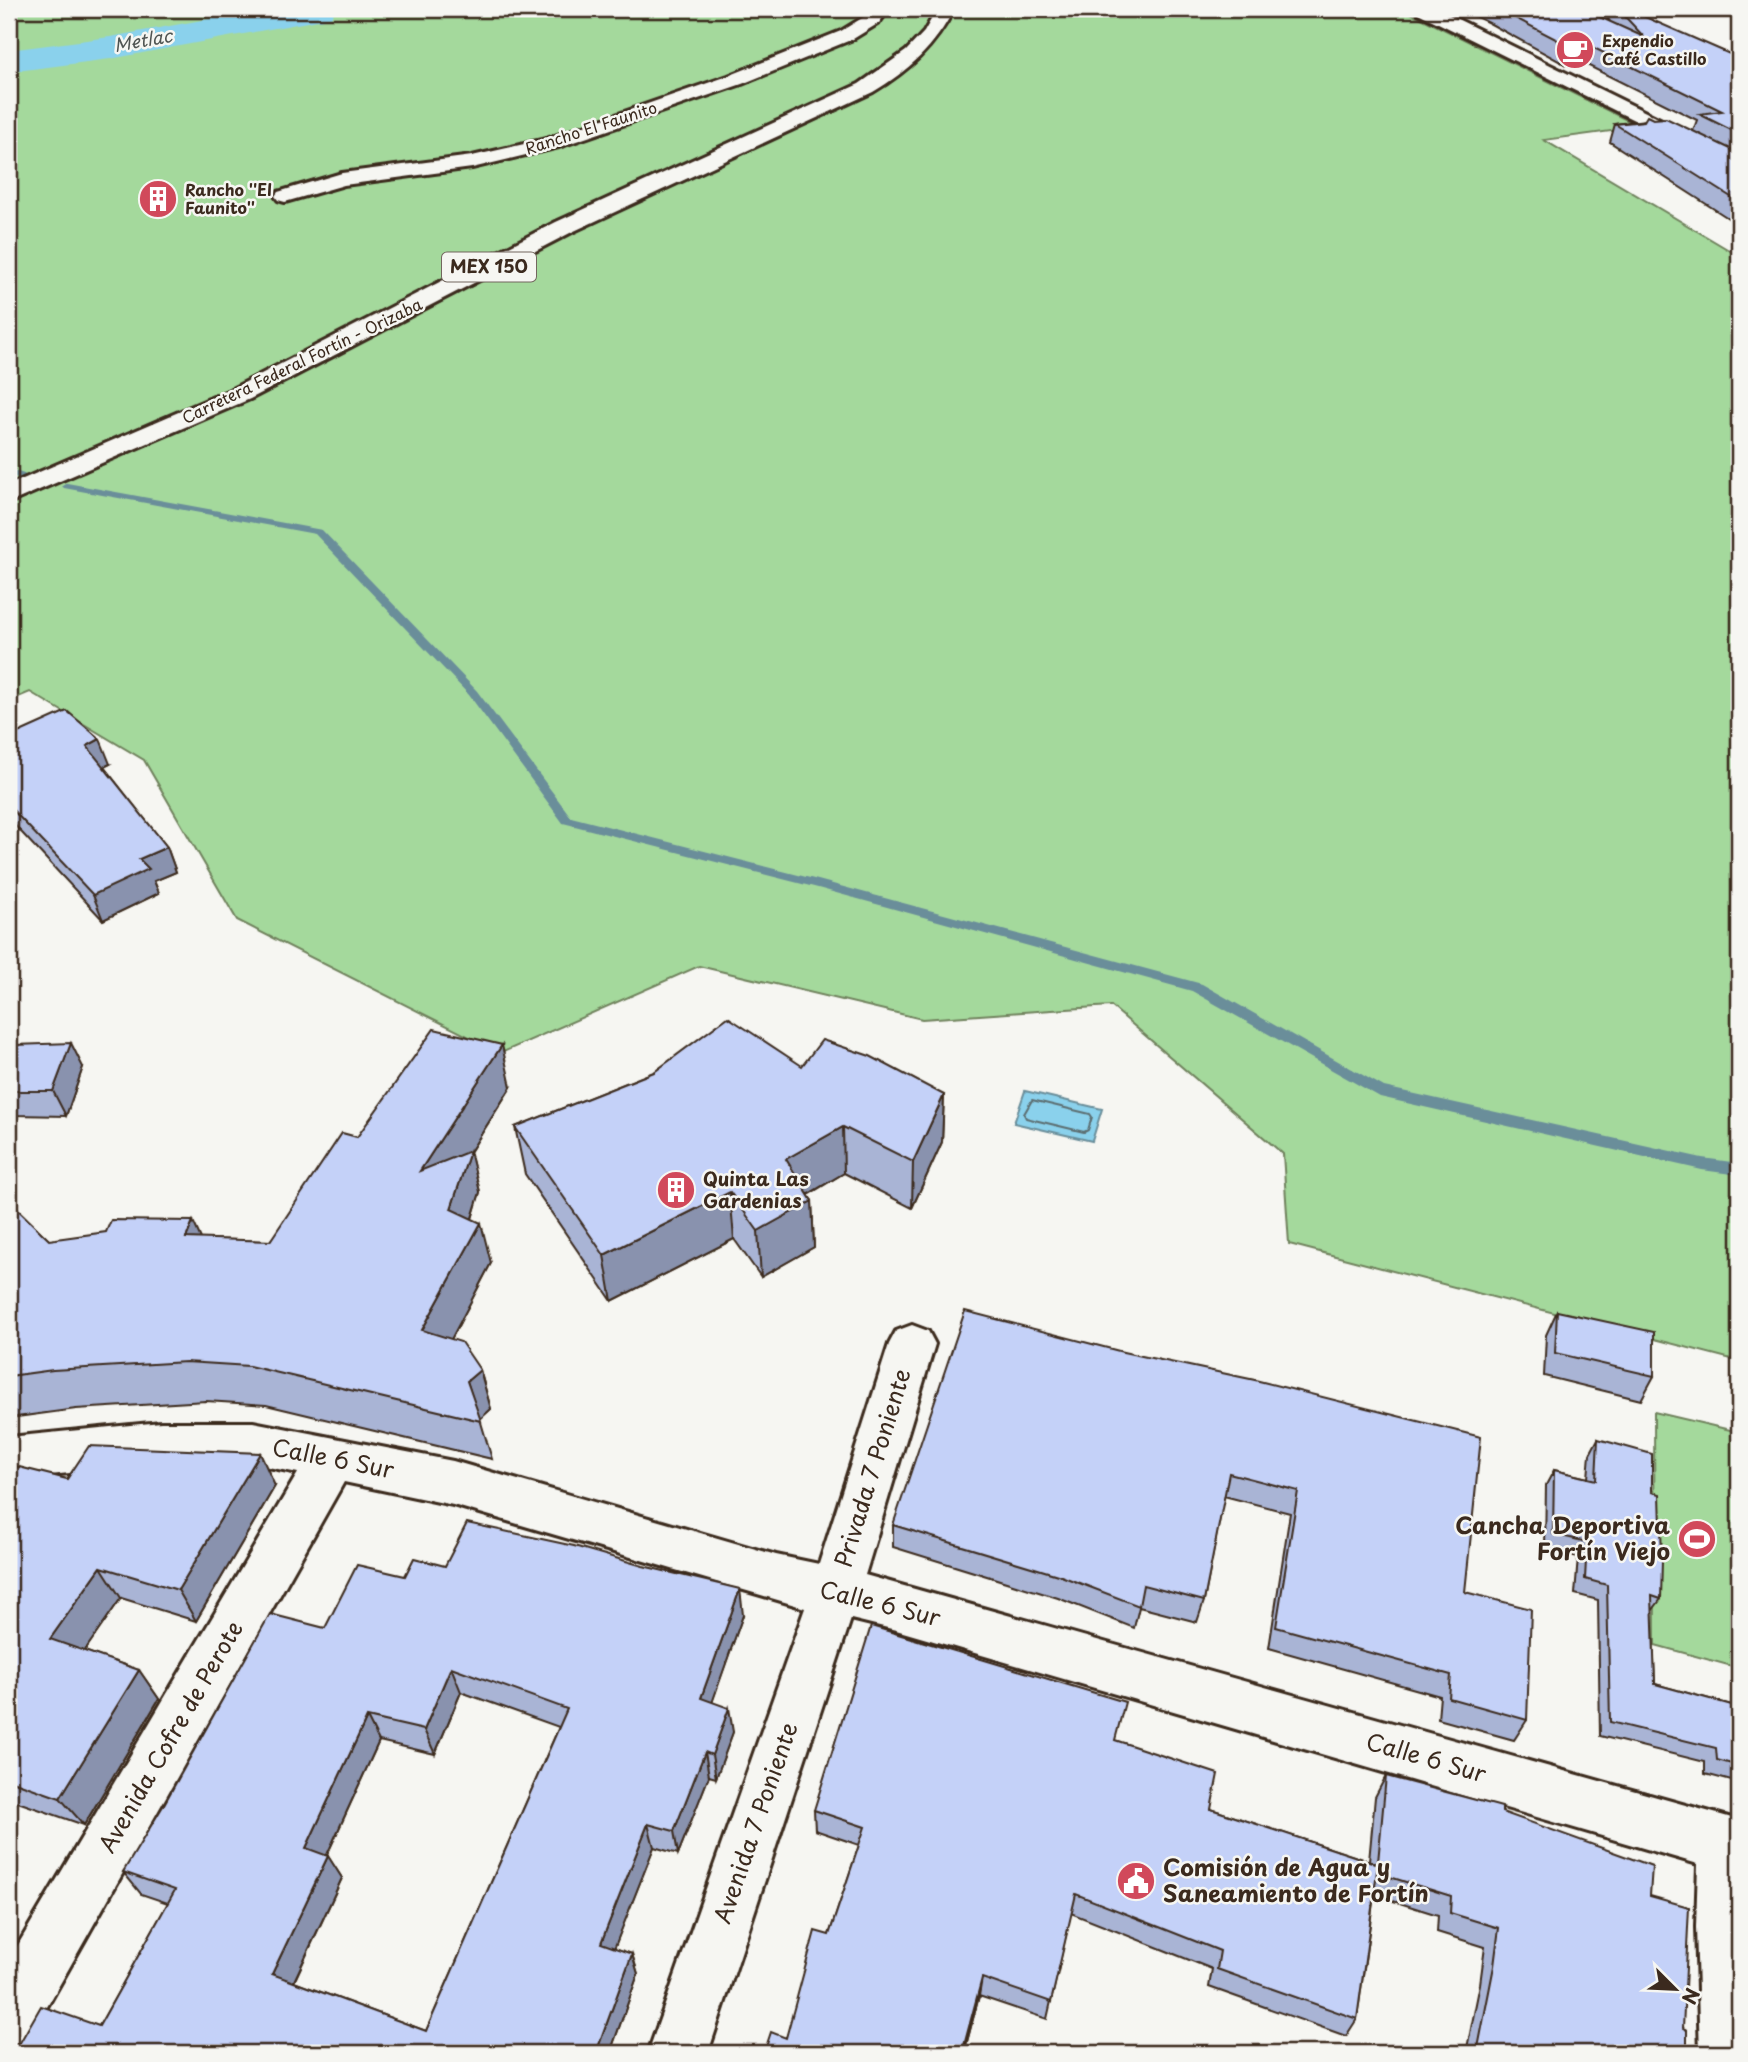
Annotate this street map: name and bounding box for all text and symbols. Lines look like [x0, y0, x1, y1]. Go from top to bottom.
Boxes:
water label: Metlac [112, 21, 176, 58]
place label: Expendio Café Castillo [1602, 28, 1706, 70]
cafe icon: Expendio Café Castillo [1554, 29, 1596, 71]
street label: Rancho El Faunito [522, 94, 660, 160]
place label: Rancho ''El Faunito'' [185, 177, 272, 219]
building icon: Rancho ''El Faunito'' [137, 178, 179, 220]
road number: MEX 150 [442, 253, 536, 282]
street label: Carretera Federal Fortín - Orizaba [177, 291, 426, 429]
place label: Quinta Las Gardenias [703, 1164, 809, 1214]
building icon: Quinta Las Gardenias [655, 1169, 697, 1211]
street label: Privada 7 Poniente [825, 1364, 918, 1571]
street label: Calle 6 Sur [269, 1429, 397, 1487]
place label: Cancha Deportiva Fortín Viejo [1455, 1507, 1670, 1568]
sports icon: Cancha Deportiva Fortín Viejo [1676, 1518, 1718, 1560]
street label: Calle 6 Sur [816, 1571, 945, 1635]
street label: Avenida Cofre de Perote [89, 1614, 251, 1859]
street label: Avenida 7 Poniente [704, 1717, 805, 1928]
street label: Calle 6 Sur [1362, 1723, 1491, 1790]
place label: Comisión de Agua y Saneamiento de Fortín [1163, 1849, 1429, 1910]
public building icon: Comisión de Agua y Saneamiento de Fortín [1115, 1860, 1157, 1902]
north arrow [1640, 1954, 1710, 2024]
text: N [1676, 1984, 1707, 2009]

